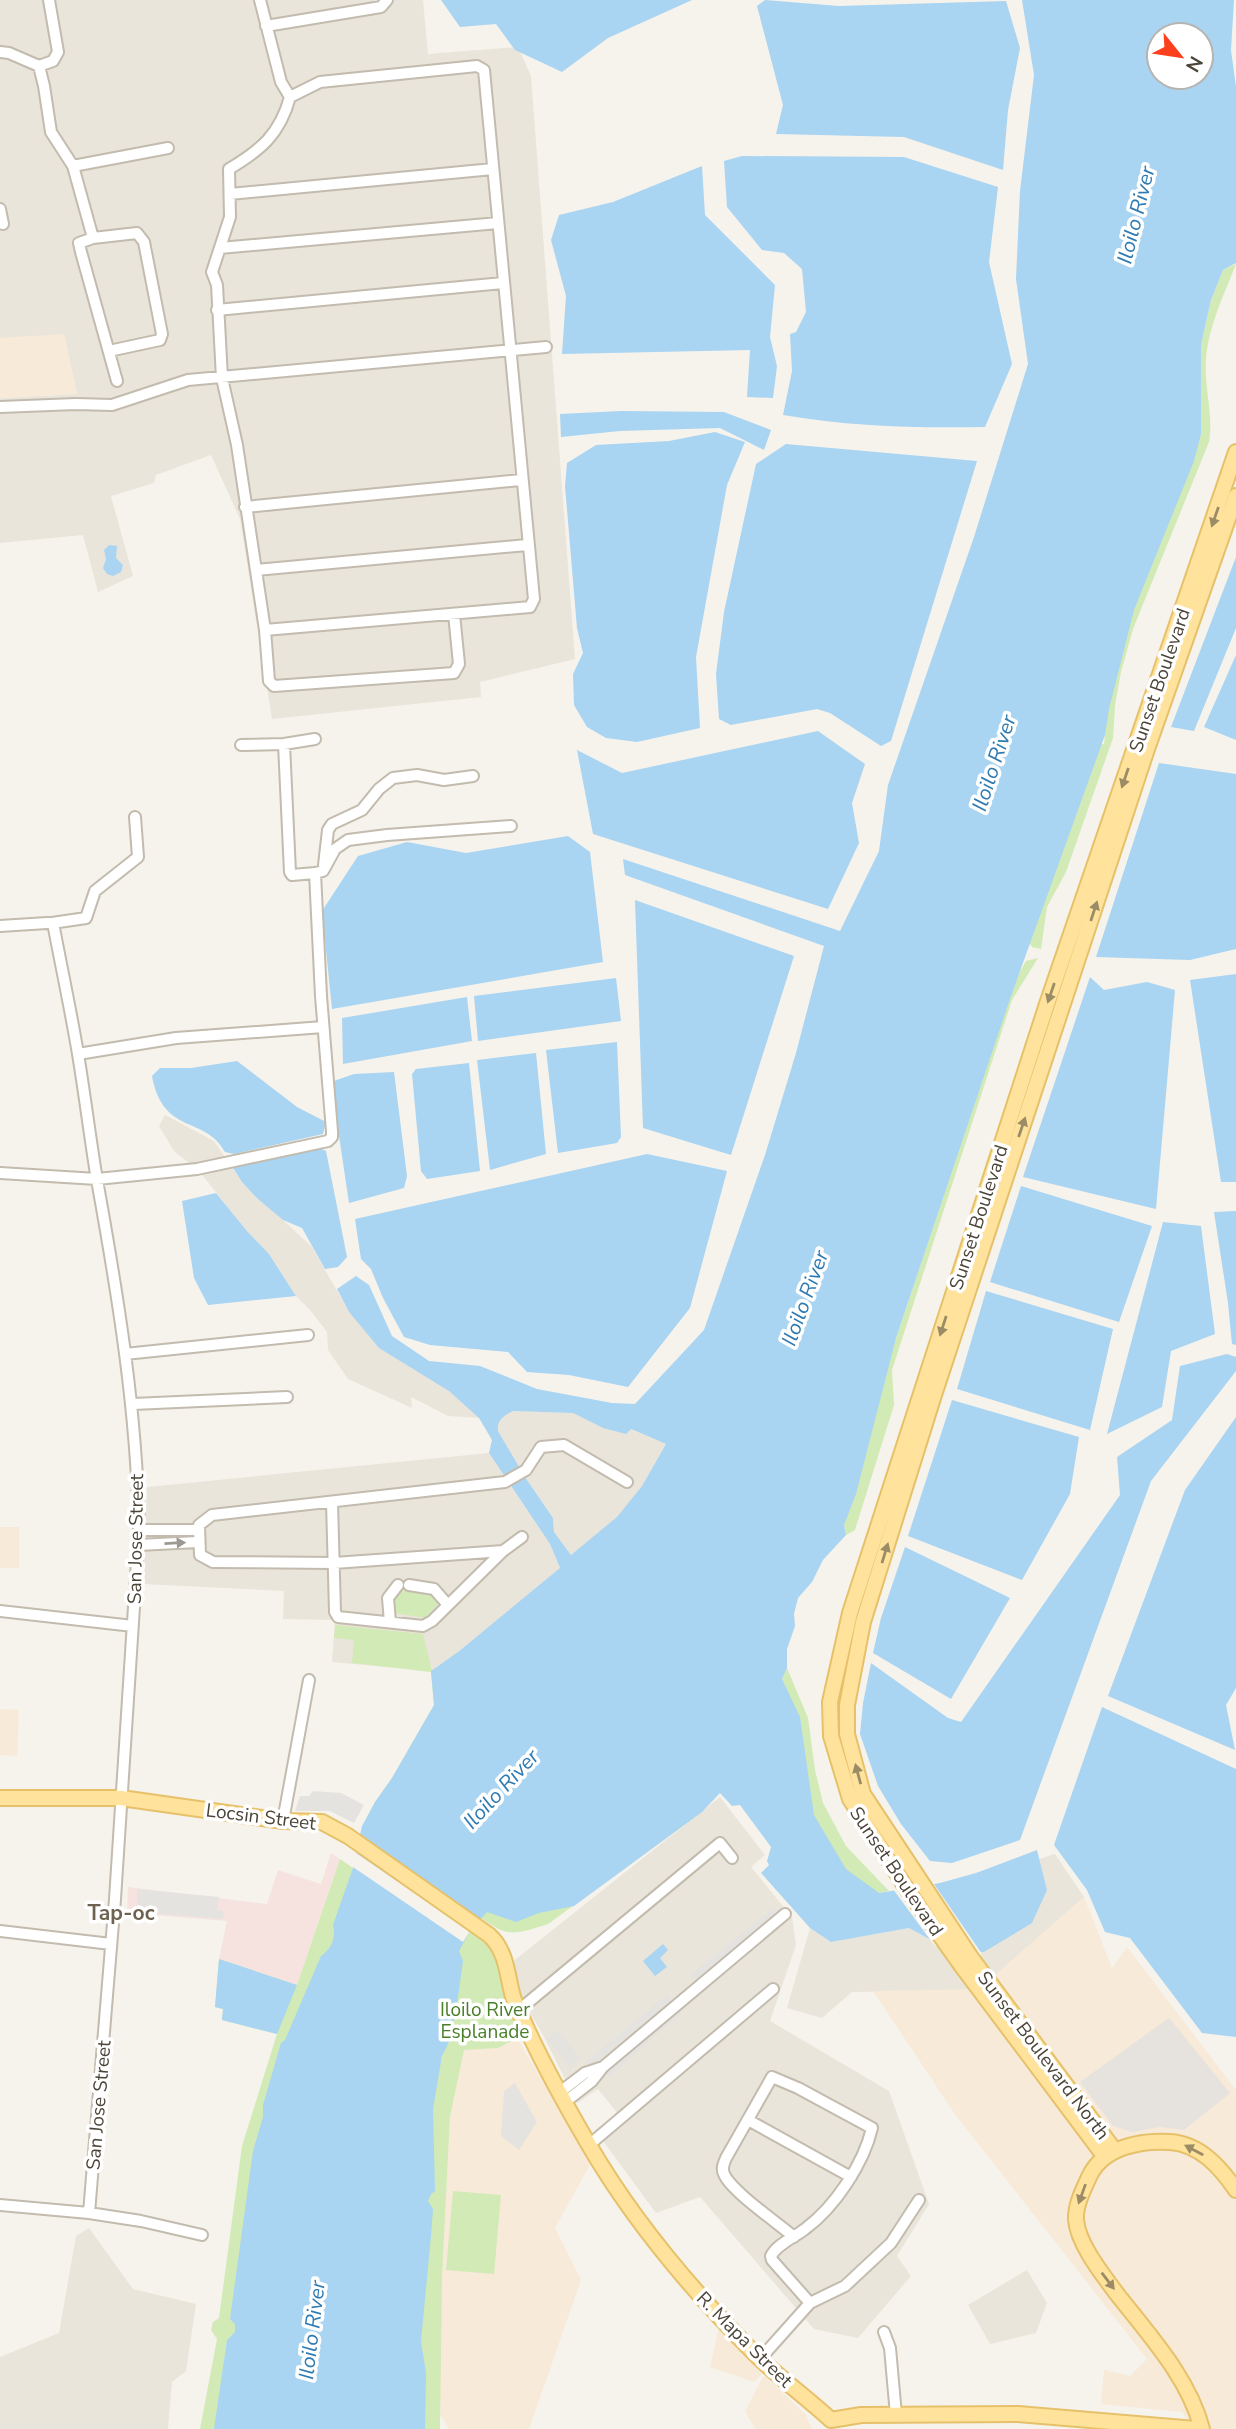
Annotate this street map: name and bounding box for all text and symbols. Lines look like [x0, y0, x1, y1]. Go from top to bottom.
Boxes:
north arrow [1145, 21, 1215, 91]
text: N [1179, 51, 1209, 77]
water label: Iloilo River [1110, 163, 1162, 267]
one-way arrow [1209, 506, 1220, 527]
street label: Sunset Boulevard [1123, 605, 1197, 756]
water label: Iloilo River [965, 711, 1023, 815]
one-way arrow [1119, 768, 1130, 789]
one-way arrow [1089, 900, 1100, 921]
one-way arrow [1045, 983, 1056, 1004]
one-way arrow [1018, 1116, 1028, 1137]
street label: Sunset Boulevard [943, 1142, 1015, 1293]
water label: Iloilo River [775, 1246, 835, 1350]
one-way arrow [937, 1316, 948, 1337]
street label: San Jose Street [122, 1473, 150, 1604]
one-way arrow [164, 1537, 186, 1548]
one-way arrow [880, 1542, 890, 1563]
water label: Iloilo River [457, 1743, 545, 1835]
one-way arrow [852, 1763, 863, 1785]
street label: Locsin Street [204, 1797, 318, 1837]
street label: Sunset Boulevard [843, 1802, 949, 1941]
district label: Tap-oc [87, 1899, 155, 1927]
street label: Sunset Boulevard North [971, 1966, 1115, 2145]
park label: Iloilo River Esplanade [440, 1997, 530, 2045]
street label: San Jose Street [80, 2039, 118, 2171]
one-way arrow [1184, 2144, 1204, 2156]
one-way arrow [1077, 2183, 1088, 2204]
one-way arrow [1100, 2272, 1114, 2290]
water label: Iloilo River [292, 2278, 332, 2381]
street label: R. Mapa Street [690, 2286, 798, 2394]

